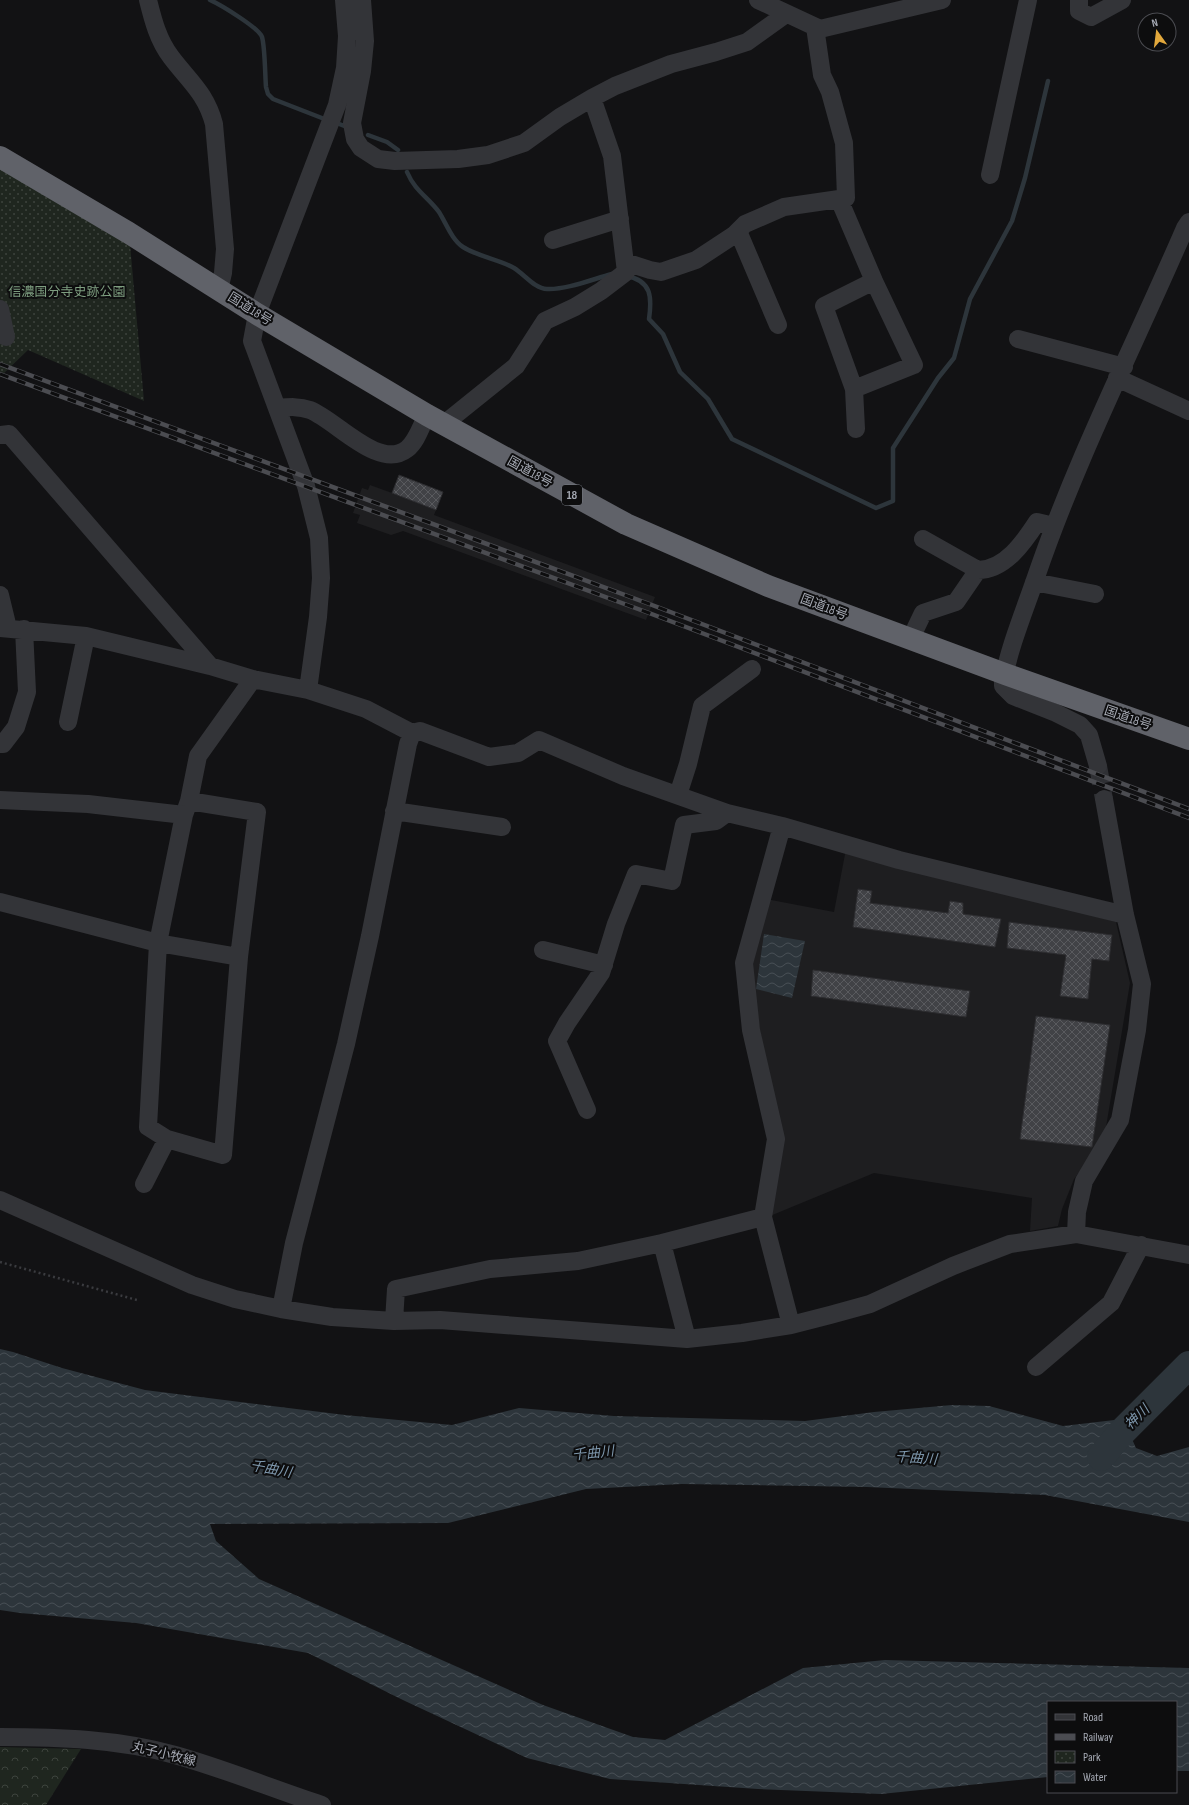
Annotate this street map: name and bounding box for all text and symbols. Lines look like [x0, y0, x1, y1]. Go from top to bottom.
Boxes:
north arrow [1137, 12, 1177, 52]
text: N [1150, 16, 1159, 30]
park label: 信濃国分寺史跡公園 [8, 284, 126, 300]
street label: 国道18号 [225, 289, 275, 329]
street label: 国道18号 [505, 453, 555, 491]
road number: 18 [562, 485, 582, 505]
street label: 国道18号 [798, 591, 850, 623]
street label: 国道18号 [1102, 702, 1154, 734]
water label: 神川 [1121, 1400, 1154, 1433]
water label: 千曲川 [571, 1442, 617, 1464]
water label: 千曲川 [894, 1448, 940, 1468]
water label: 千曲川 [249, 1457, 295, 1481]
legend [1047, 1701, 1177, 1793]
text: Road [1083, 1710, 1103, 1725]
text: Railway [1083, 1730, 1114, 1745]
street label: 丸子小牧線 [131, 1738, 197, 1770]
text: Park [1083, 1750, 1101, 1765]
text: Water [1083, 1770, 1107, 1785]

